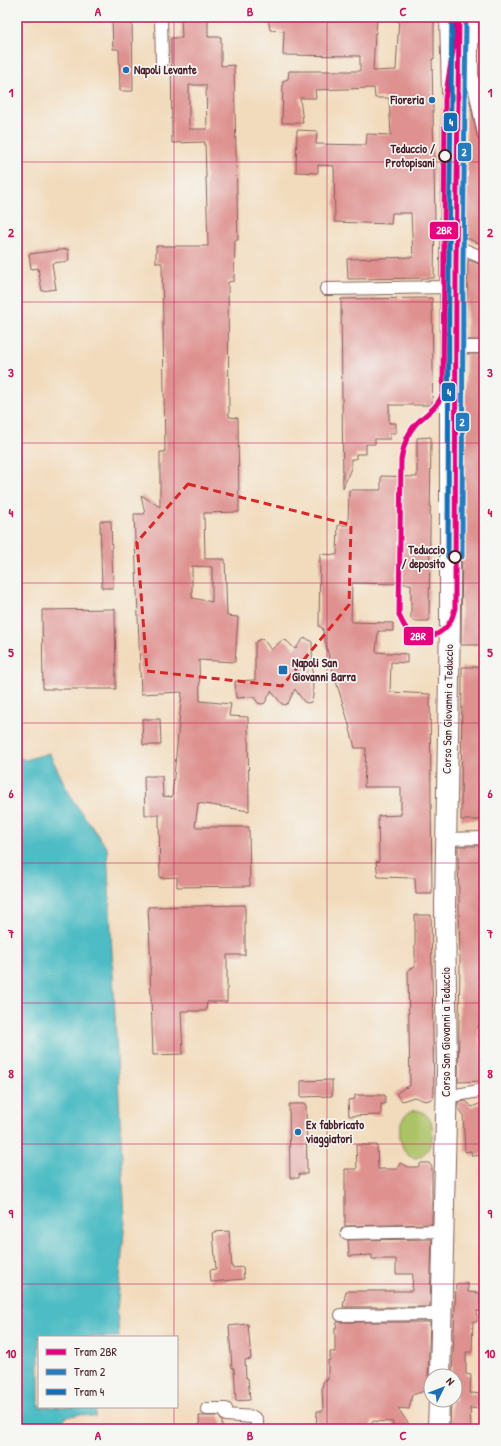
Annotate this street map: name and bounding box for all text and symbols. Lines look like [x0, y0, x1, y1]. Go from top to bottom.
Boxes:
text: A [95, 2, 102, 20]
text: B [247, 2, 254, 20]
text: C [399, 2, 407, 20]
place label: Napoli Levante [134, 61, 197, 79]
marker: Napoli Levante [121, 65, 131, 75]
text: 1 [9, 83, 14, 101]
text: 1 [488, 83, 493, 101]
place label: Fioreria [390, 91, 424, 108]
marker: Fioreria [427, 95, 437, 105]
line badge: 4 [443, 112, 458, 132]
text: 4 [449, 115, 453, 129]
place label: Teduccio / Protopisani [386, 140, 436, 172]
line badge: 2 [457, 142, 472, 162]
text: 2 [461, 145, 467, 159]
marker: Teduccio / Protopisani [438, 149, 452, 163]
line badge: 2BR [429, 221, 459, 240]
text: 2 [8, 223, 15, 241]
text: 2BR [436, 223, 452, 237]
text: 2 [487, 223, 494, 241]
text: 3 [8, 363, 14, 381]
text: 3 [487, 363, 493, 381]
line badge: 4 [441, 382, 456, 402]
text: 4 [447, 385, 451, 399]
line badge: 2 [455, 412, 470, 432]
text: 2 [459, 415, 465, 429]
text: 4 [9, 503, 14, 521]
text: 4 [488, 503, 493, 521]
place label: Teduccio / deposito [401, 541, 445, 573]
marker: Teduccio / deposito [448, 550, 462, 564]
line badge: 2BR [403, 626, 434, 646]
text: 2BR [410, 629, 426, 643]
text: 5 [8, 643, 14, 661]
text: 5 [487, 643, 493, 661]
street label: Corso San Giovanni a Teduccio [438, 644, 457, 774]
place label: Napoli San Giovanni Barra [292, 654, 356, 685]
marker: Napoli San Giovanni Barra [277, 664, 289, 676]
text: 6 [8, 784, 14, 802]
text: 6 [487, 784, 493, 802]
text: 7 [7, 924, 15, 942]
text: 7 [486, 924, 494, 942]
street label: Corso San Giovanni a Teduccio [437, 967, 454, 1097]
text: 8 [8, 1064, 14, 1082]
text: 8 [487, 1064, 493, 1082]
place label: Ex fabbricato viaggiatori [305, 1116, 364, 1148]
marker: Ex fabbricato viaggiatori [293, 1127, 303, 1137]
text: 9 [9, 1204, 14, 1222]
text: 9 [488, 1204, 493, 1222]
legend [38, 1336, 178, 1408]
text: Tram 2BR [74, 1343, 118, 1360]
text: 10 [6, 1344, 16, 1362]
text: 10 [485, 1344, 495, 1362]
text: Tram 2 [74, 1363, 106, 1380]
north arrow [423, 1368, 463, 1408]
text: N [443, 1374, 458, 1388]
text: Tram 4 [74, 1383, 105, 1400]
text: A [95, 1426, 102, 1444]
text: B [247, 1426, 254, 1444]
text: C [399, 1426, 407, 1444]

